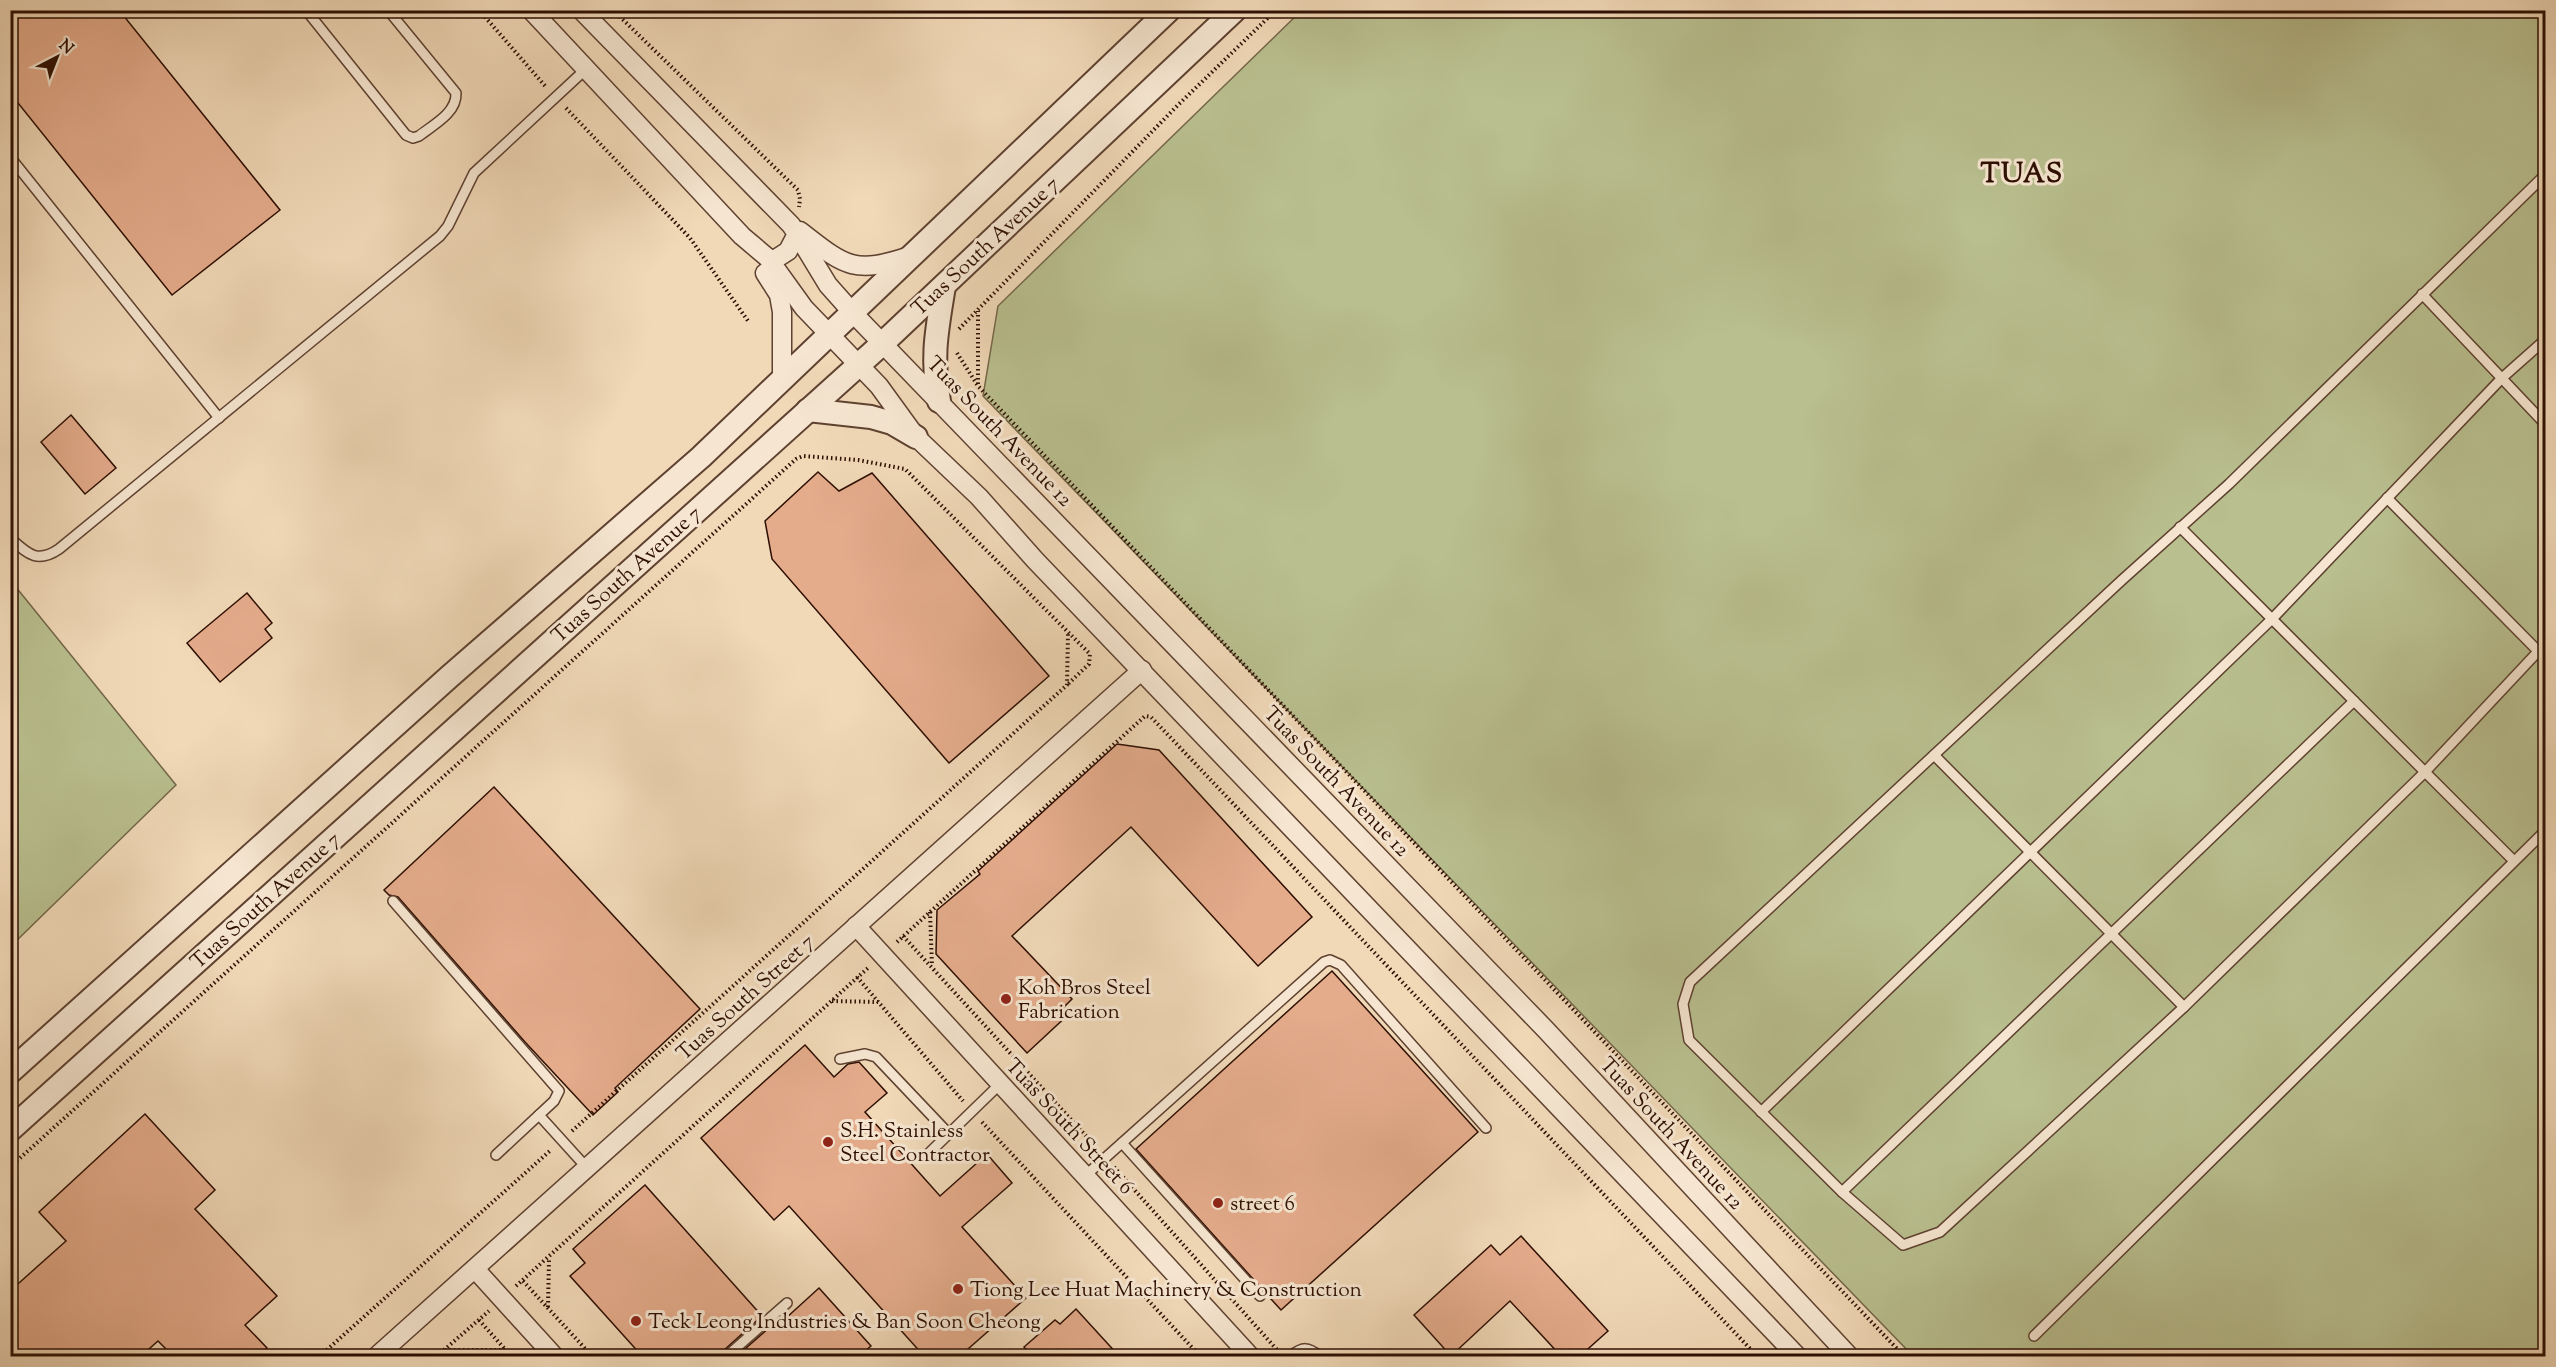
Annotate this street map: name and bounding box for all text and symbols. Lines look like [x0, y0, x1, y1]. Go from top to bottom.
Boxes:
north arrow [27, 27, 87, 87]
text: N [53, 35, 78, 61]
district label: TUAS [1980, 156, 2064, 195]
street label: Tuas South Avenue 7 [906, 170, 1067, 324]
street label: Tuas South Avenue 12 [919, 350, 1079, 515]
street label: Tuas South Avenue 7 [546, 500, 709, 651]
street label: Tuas South Avenue 12 [1256, 700, 1416, 865]
street label: Tuas South Avenue 7 [185, 826, 348, 977]
street label: Tuas South Street 7 [671, 928, 822, 1069]
place label: Koh Bros Steel Fabrication [1018, 974, 1151, 1028]
marker: Koh Bros Steel Fabrication [999, 992, 1013, 1006]
street label: Tuas South Avenue 12 [1592, 1051, 1750, 1218]
street label: Tuas South Street 6 [997, 1053, 1140, 1202]
place label: S.H. Stainless Steel Contractor [840, 1117, 990, 1171]
marker: S.H. Stainless Steel Contractor [821, 1135, 835, 1149]
place label: street 6 [1230, 1190, 1295, 1220]
marker: street 6 [1211, 1196, 1225, 1210]
place label: Tiong Lee Huat Machinery & Construction [970, 1276, 1362, 1306]
marker: Tiong Lee Huat Machinery & Construction [951, 1282, 965, 1296]
place label: Teck Leong Industries & Ban Soon Cheong [648, 1308, 1041, 1338]
marker: Teck Leong Industries & Ban Soon Cheong [629, 1314, 643, 1328]

